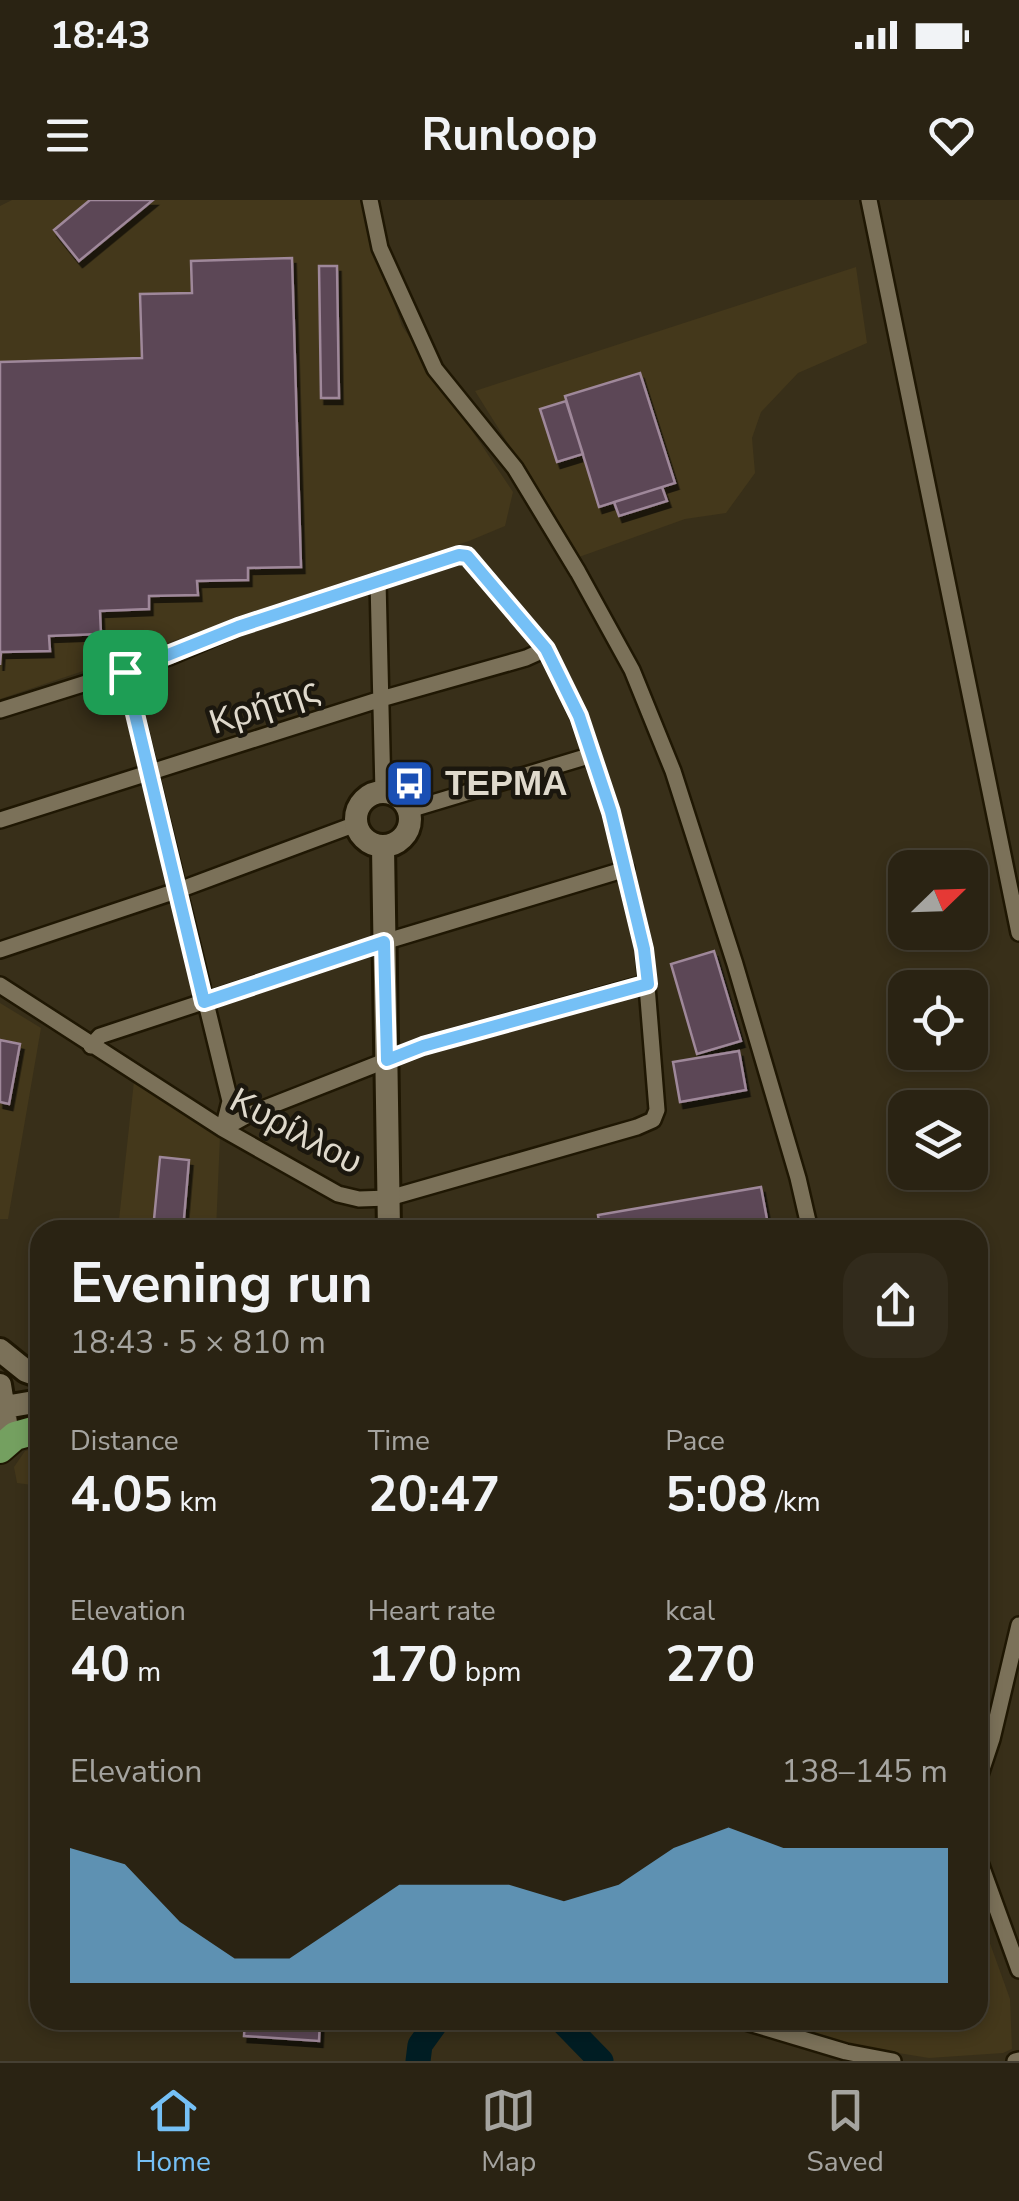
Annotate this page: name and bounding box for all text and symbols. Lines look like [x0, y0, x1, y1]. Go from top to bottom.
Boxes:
text: 18:43 [50, 10, 151, 61]
text: Runloop [421, 105, 598, 166]
icon: menu [40, 108, 95, 163]
icon: heart [924, 108, 979, 163]
pin [83, 630, 168, 715]
icon: arrive [98, 645, 153, 700]
street label: Κρήτης [203, 666, 325, 746]
bus stop icon: ΤΕΡΜΑ [384, 757, 436, 809]
place label: ΤΕΡΜΑ [445, 760, 568, 807]
north arrow [888, 850, 988, 950]
map controls [888, 850, 988, 1190]
button: locate [888, 970, 988, 1070]
street label: Κυρίλλου [222, 1077, 370, 1185]
button: layers [888, 1090, 988, 1190]
text: Evening run [70, 1246, 373, 1321]
button: share [843, 1253, 948, 1358]
text: 18:43 · 5 × 810 m [70, 1321, 326, 1364]
text: Distance [70, 1422, 179, 1460]
text: Time [368, 1422, 430, 1460]
text: Pace [665, 1422, 725, 1460]
text: 4.05 [70, 1460, 172, 1529]
text: 20:47 [368, 1460, 500, 1529]
text: 5:08 [665, 1460, 768, 1529]
text: km [172, 1483, 218, 1521]
text: /km [768, 1483, 821, 1521]
text: Elevation [70, 1592, 186, 1630]
text: Heart rate [368, 1592, 496, 1630]
text: kcal [665, 1592, 715, 1630]
text: 40 [70, 1630, 130, 1699]
text: 170 [368, 1630, 458, 1699]
text: 270 [665, 1630, 755, 1699]
text: m [130, 1653, 161, 1691]
text: bpm [458, 1653, 521, 1691]
text: Elevation [70, 1750, 203, 1793]
text: 138–145 m [781, 1750, 948, 1793]
tab: Home [135, 2083, 211, 2181]
tab: Map [481, 2083, 536, 2181]
tab: Saved [806, 2083, 884, 2181]

